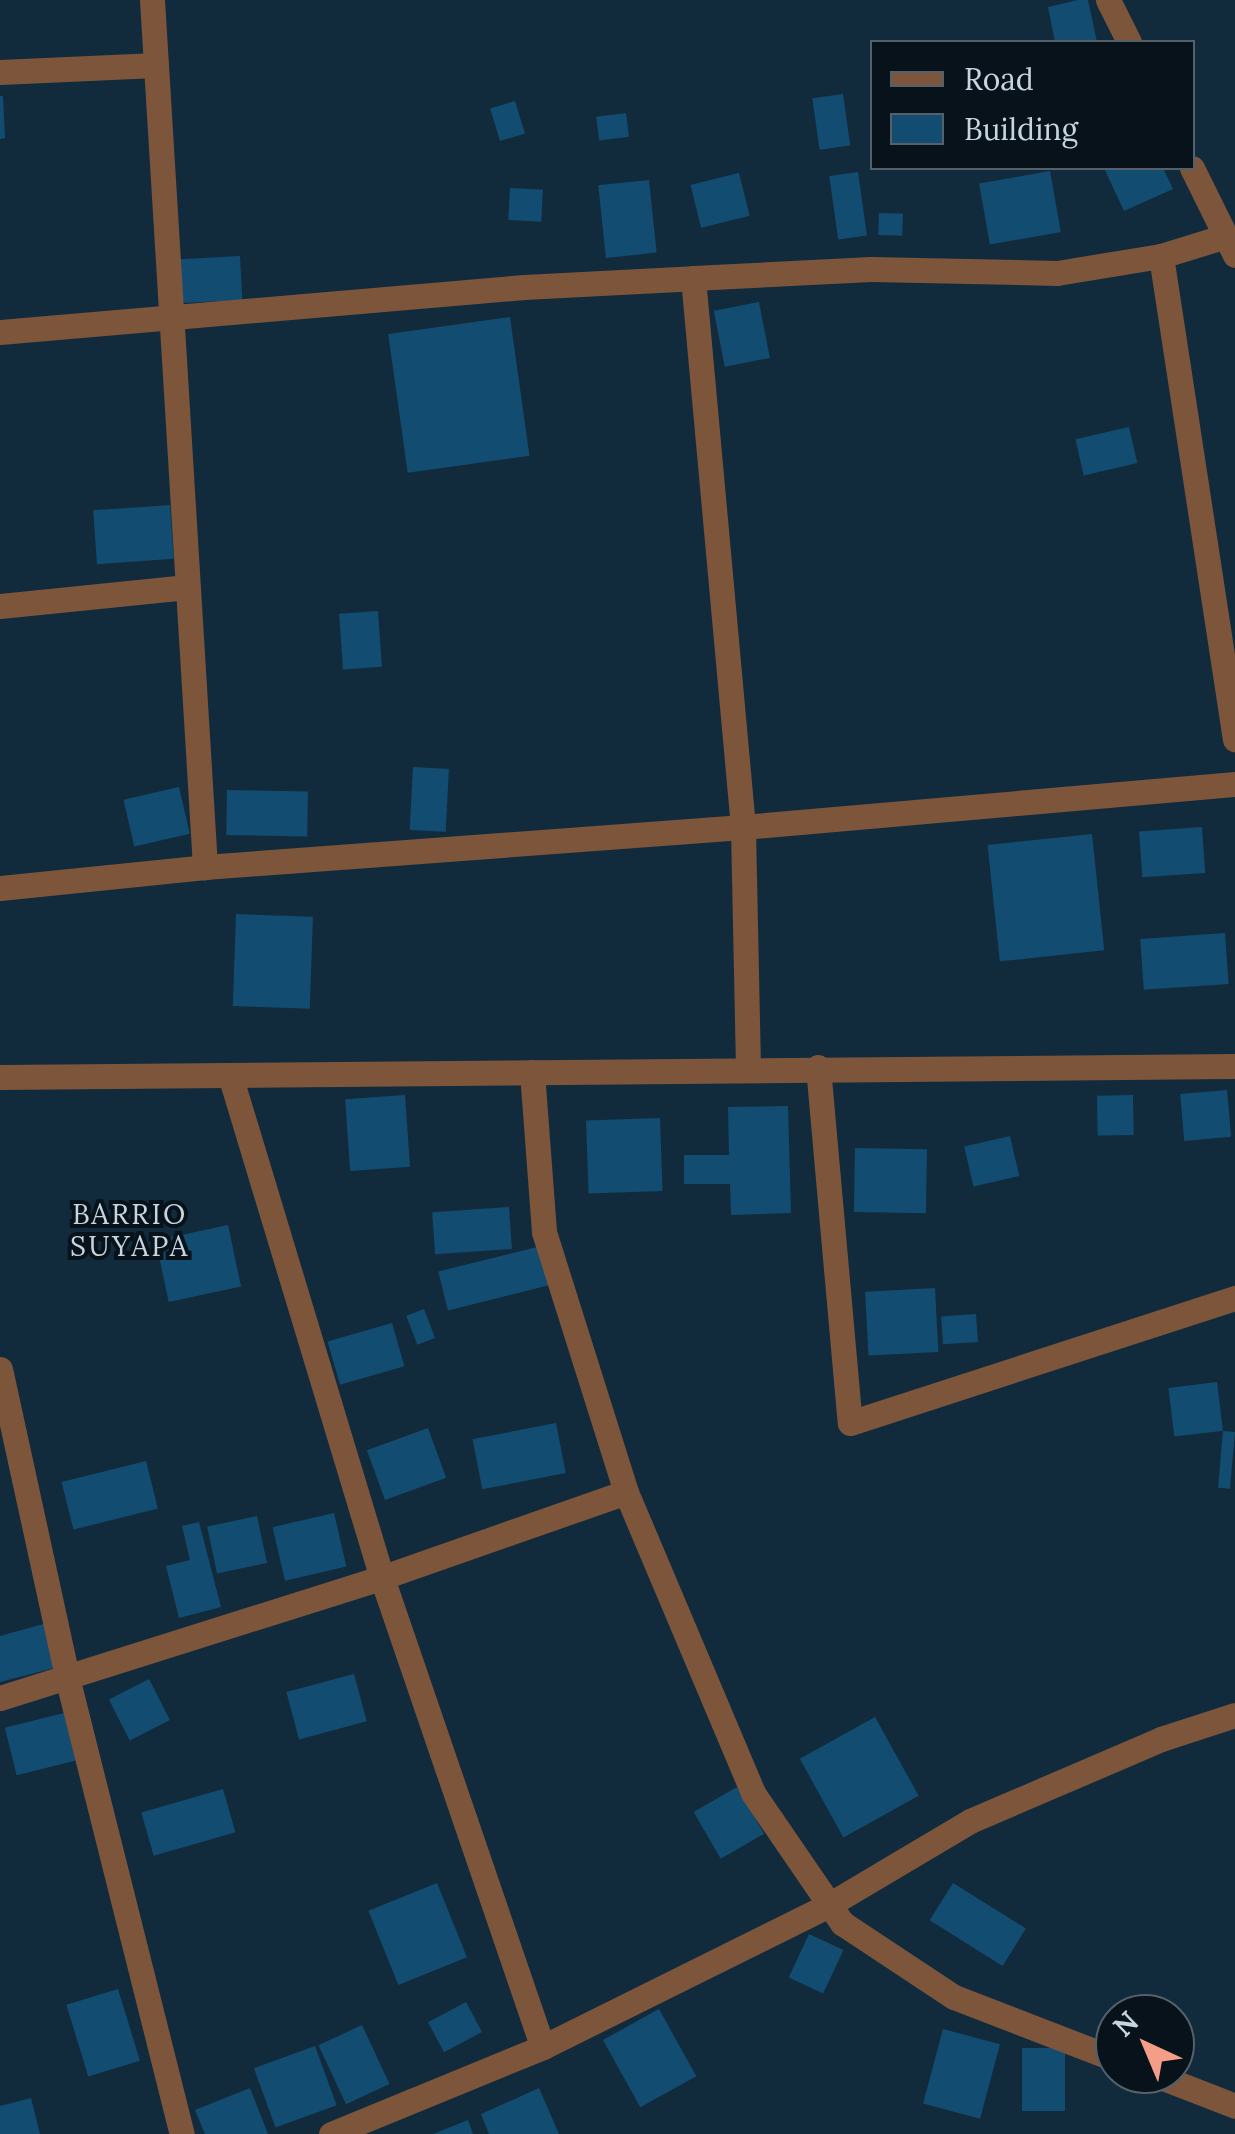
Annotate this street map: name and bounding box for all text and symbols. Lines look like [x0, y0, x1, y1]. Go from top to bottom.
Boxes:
legend [870, 40, 1195, 170]
text: Road [964, 60, 1034, 98]
text: Building [964, 110, 1078, 148]
district label: BARRIO SUYAPA [70, 1197, 190, 1263]
north arrow [1095, 1994, 1195, 2094]
text: N [1105, 2003, 1146, 2044]

